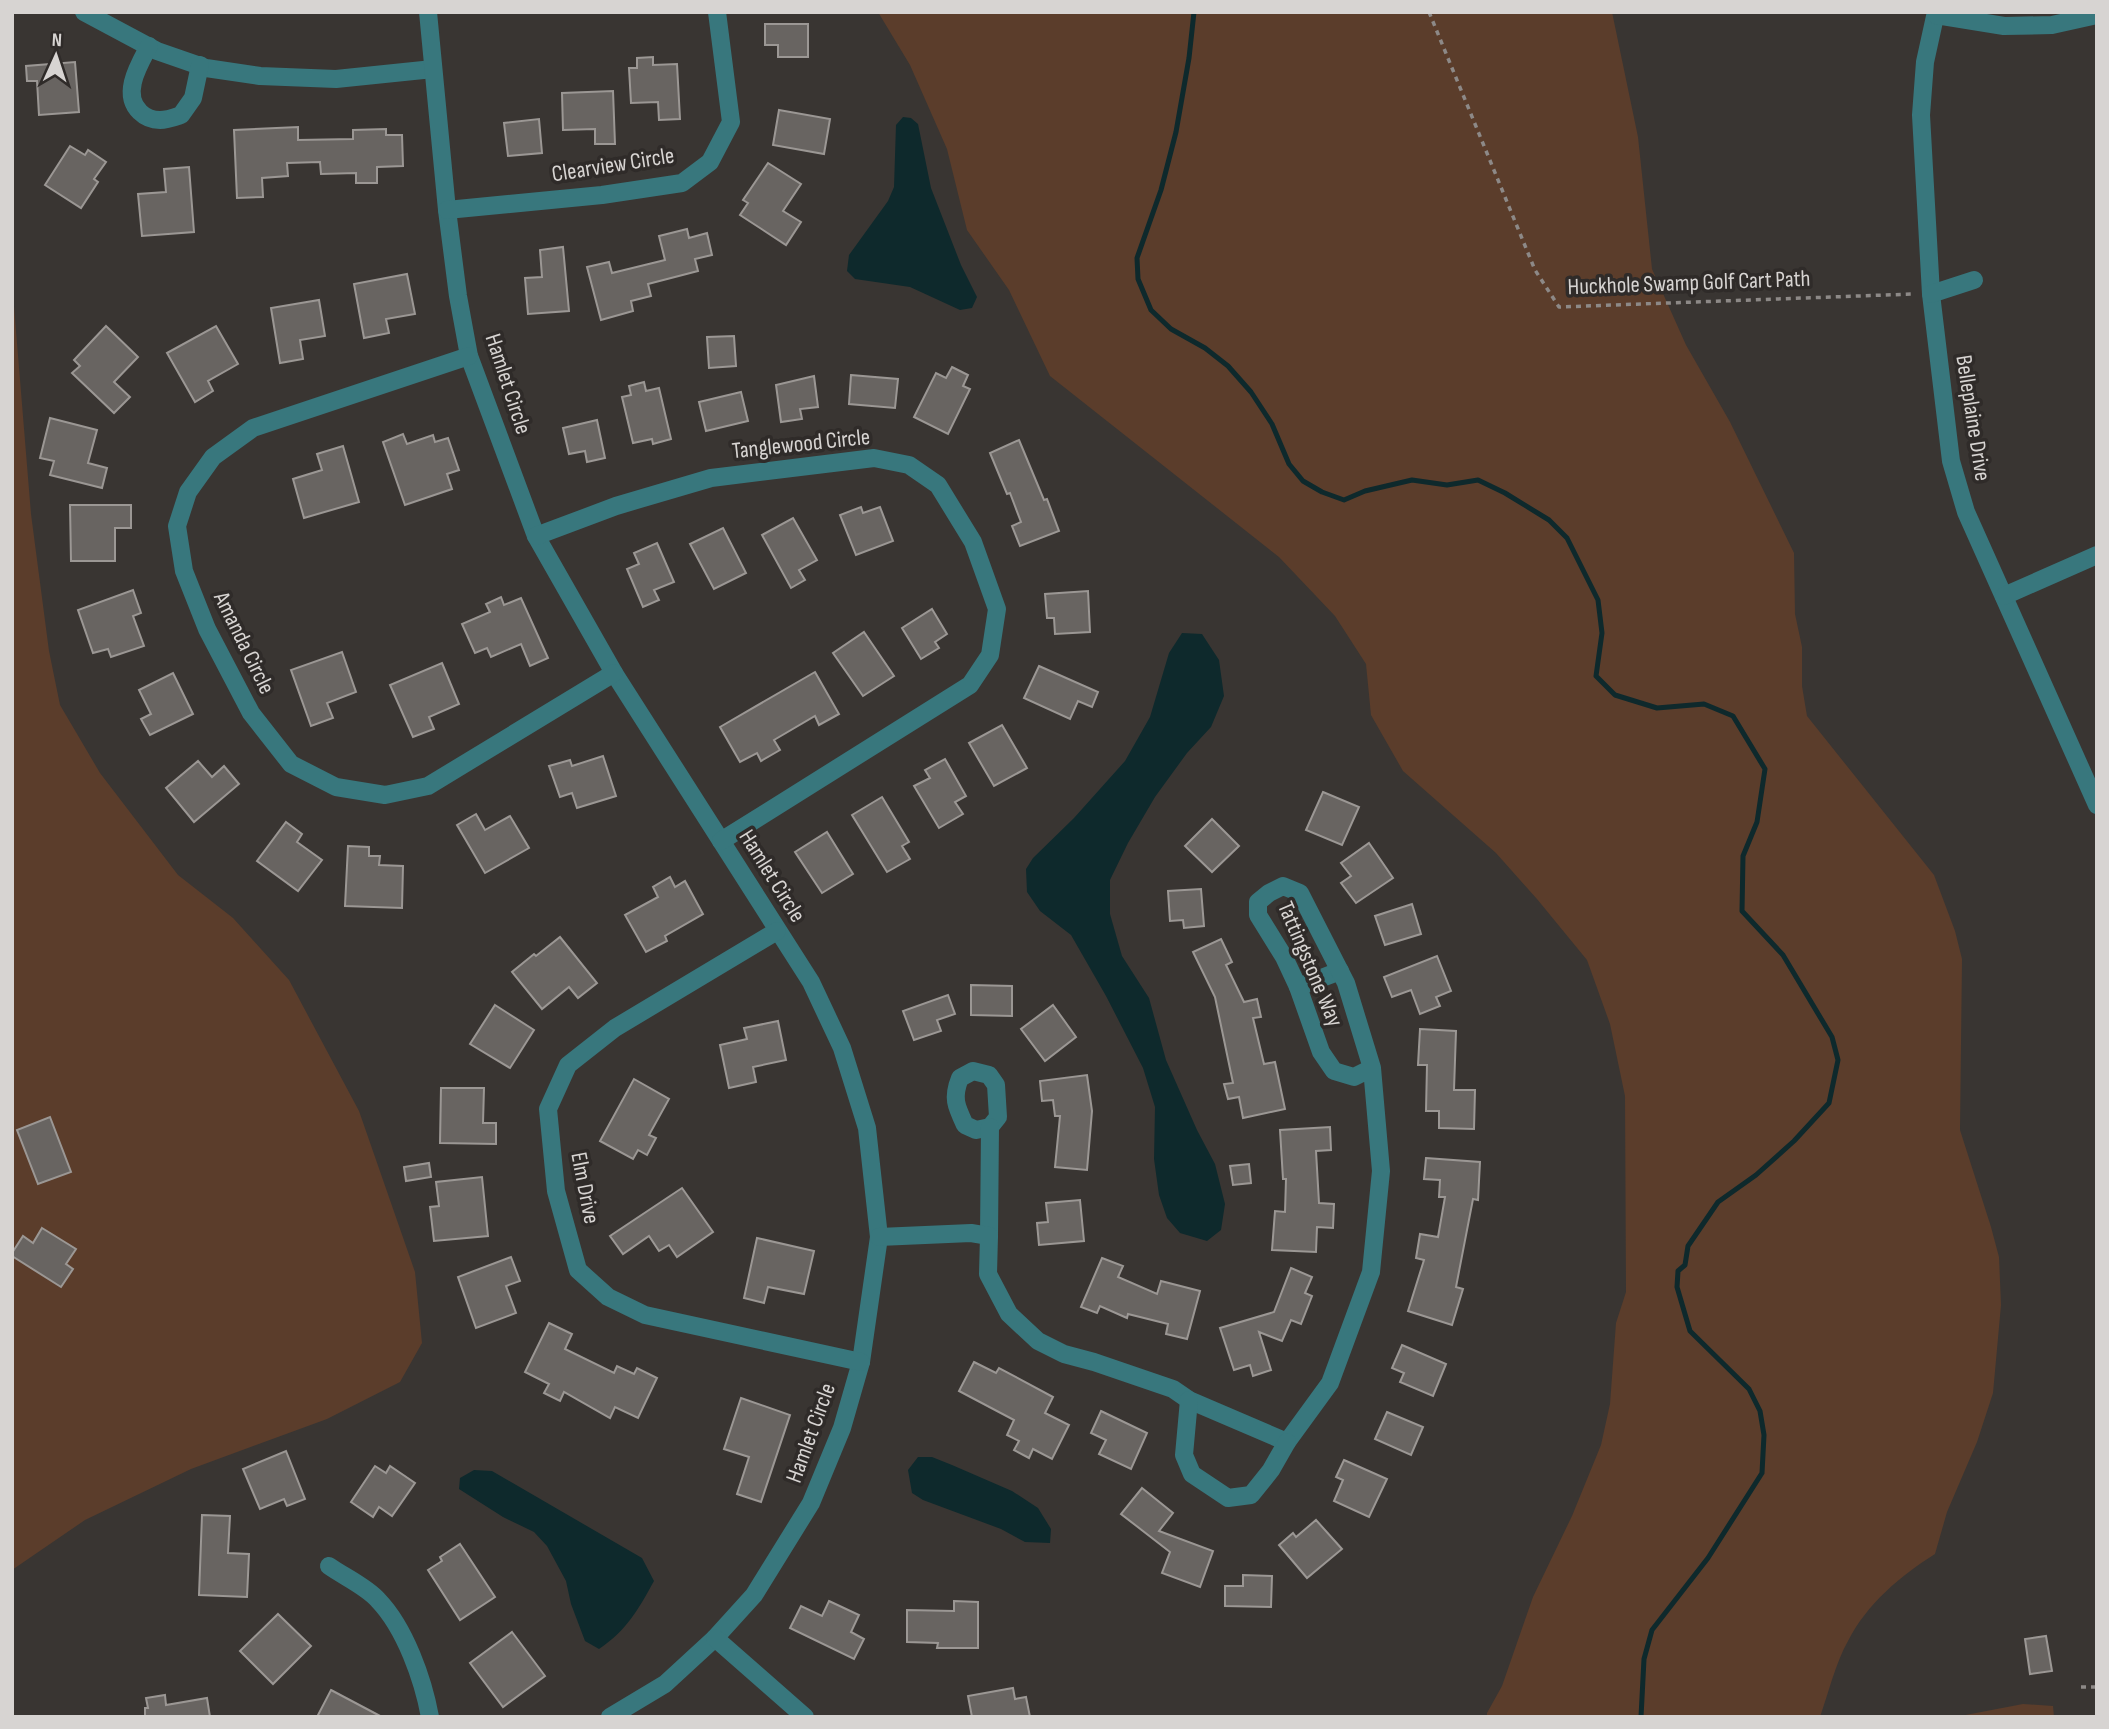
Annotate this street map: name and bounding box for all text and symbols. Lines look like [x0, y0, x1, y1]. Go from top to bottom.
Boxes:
north arrow [21, 21, 91, 91]
text: N [51, 29, 62, 52]
street label: Clearview Circle [550, 142, 676, 188]
street label: Huckhole Swamp Golf Cart Path [1567, 265, 1811, 301]
street label: Hamlet Circle [479, 330, 537, 438]
street label: Belleplaine Drive [1949, 353, 1997, 483]
street label: Tanglewood Circle [731, 423, 871, 465]
street label: Amanda Circle [207, 586, 281, 699]
street label: Hamlet Circle [733, 825, 811, 927]
street label: Tattingstone Way [1271, 897, 1349, 1031]
street label: Elm Drive [564, 1150, 606, 1226]
street label: Hamlet Circle [780, 1379, 842, 1487]

